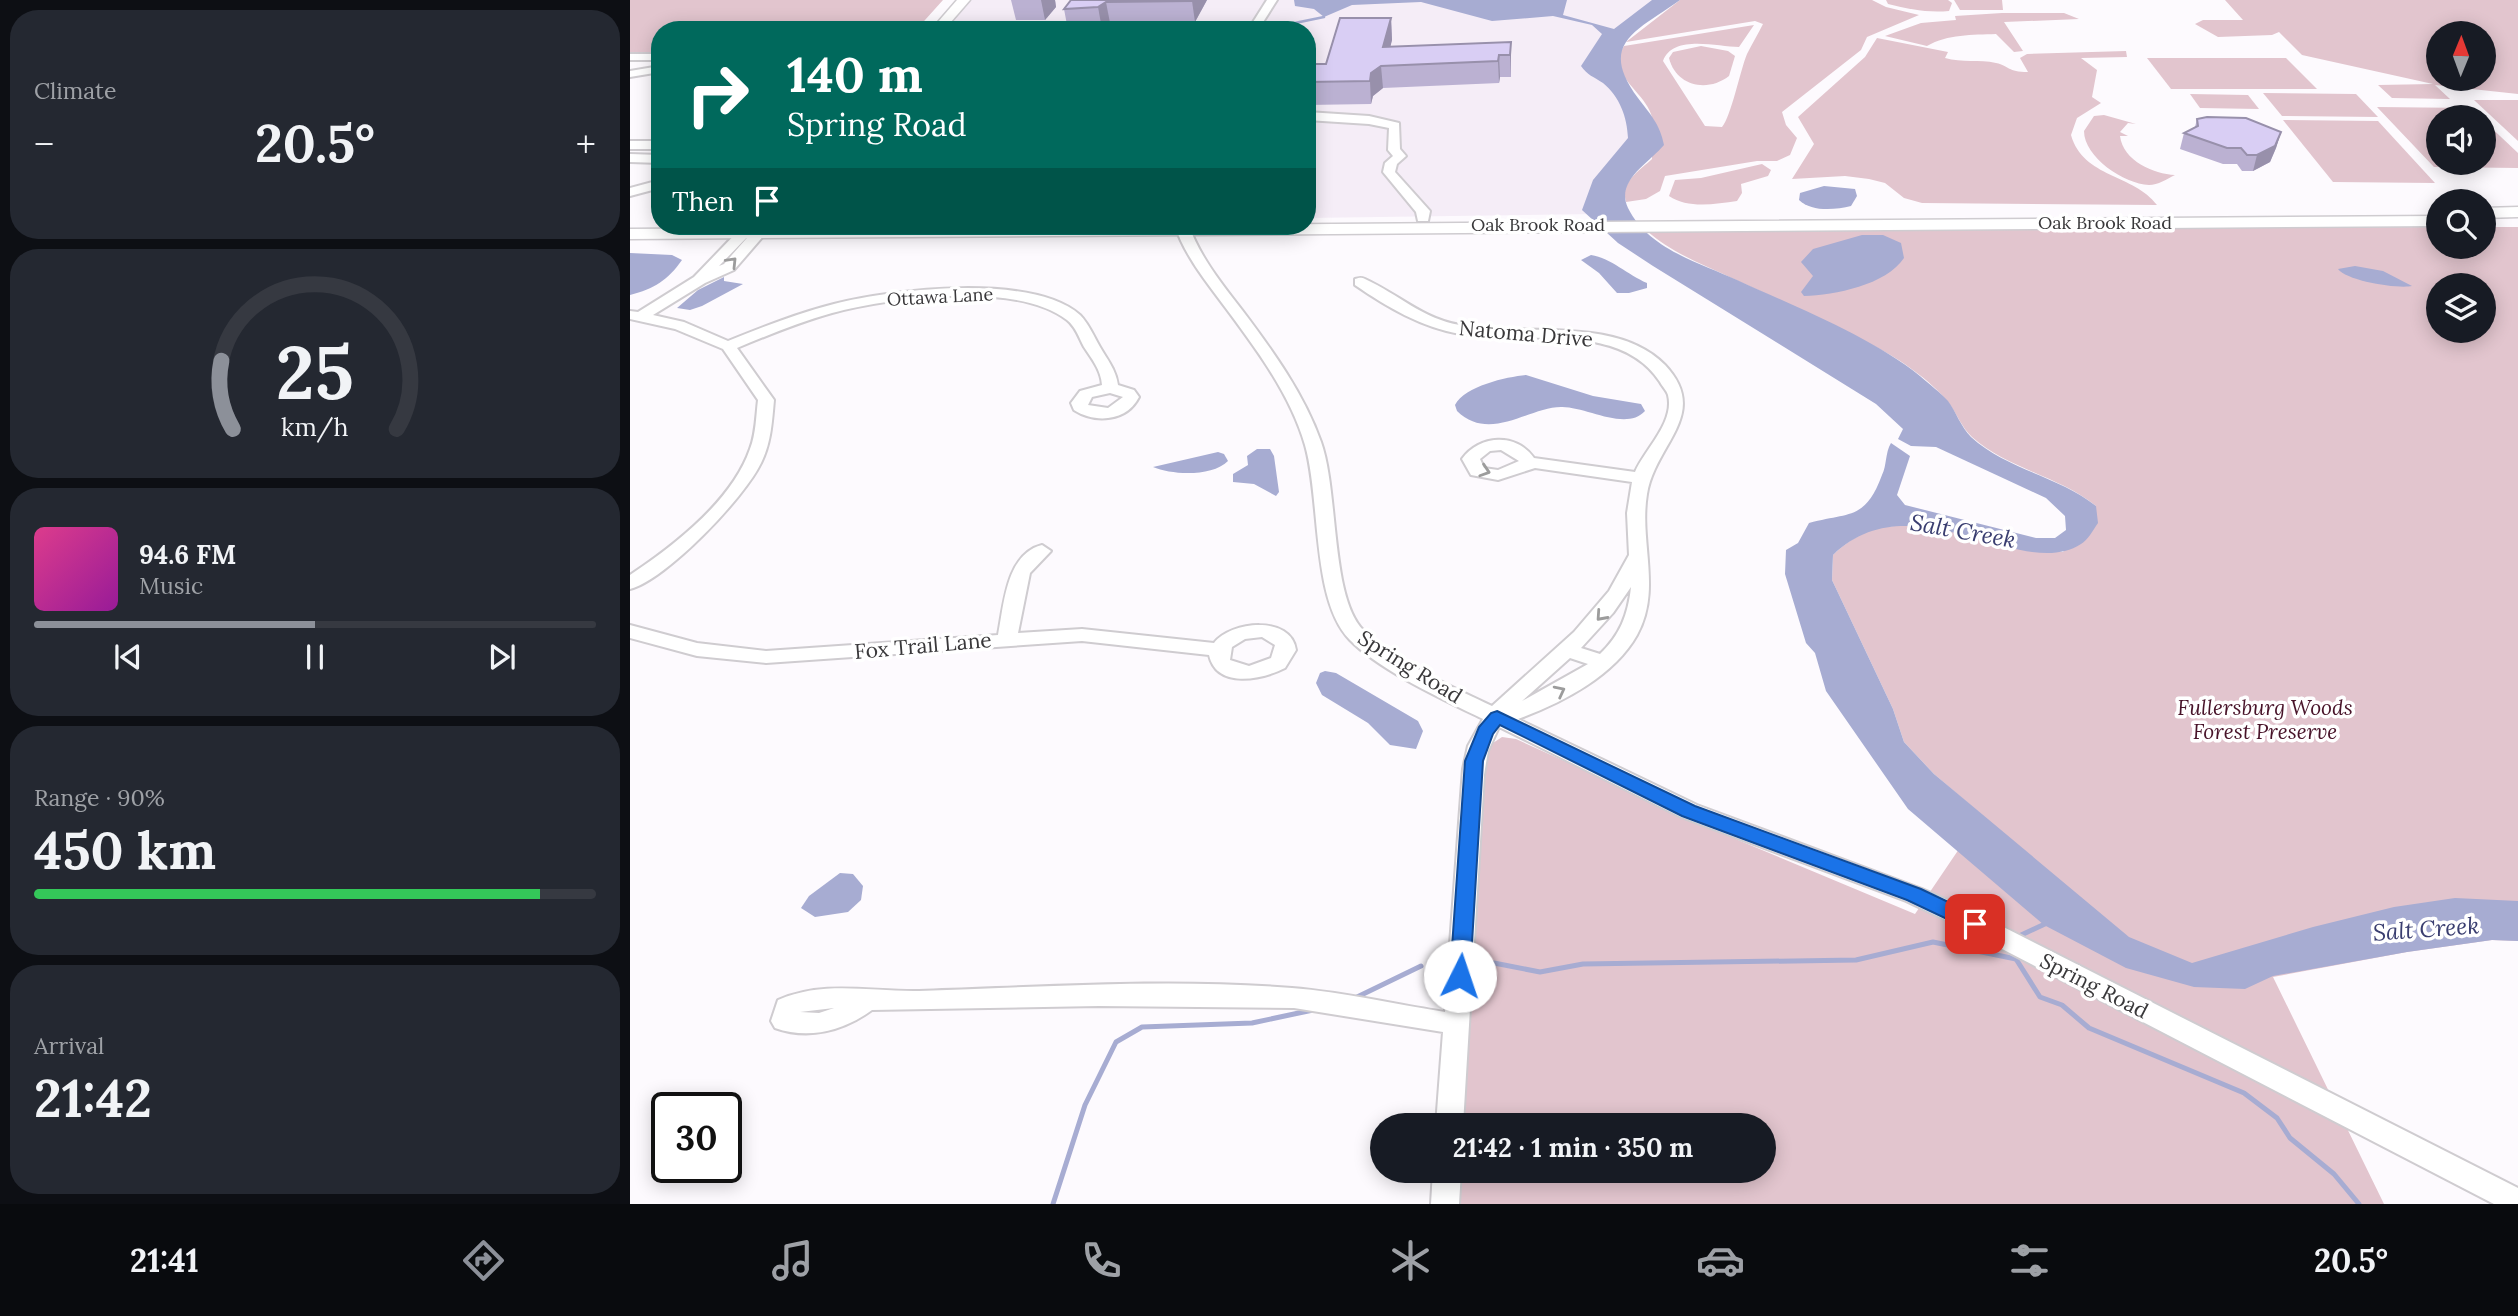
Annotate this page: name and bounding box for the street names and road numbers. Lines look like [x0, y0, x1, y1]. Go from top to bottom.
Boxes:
street label: Oak Brook Road [2038, 211, 2172, 234]
street label: Oak Brook Road [1471, 213, 1605, 236]
street label: Ottawa Lane [886, 282, 994, 311]
street label: Natoma Drive [1458, 314, 1594, 353]
street label: Spring Road [1353, 624, 1467, 709]
street label: Fox Trail Lane [853, 626, 993, 665]
street label: Spring Road [2036, 947, 2153, 1024]

